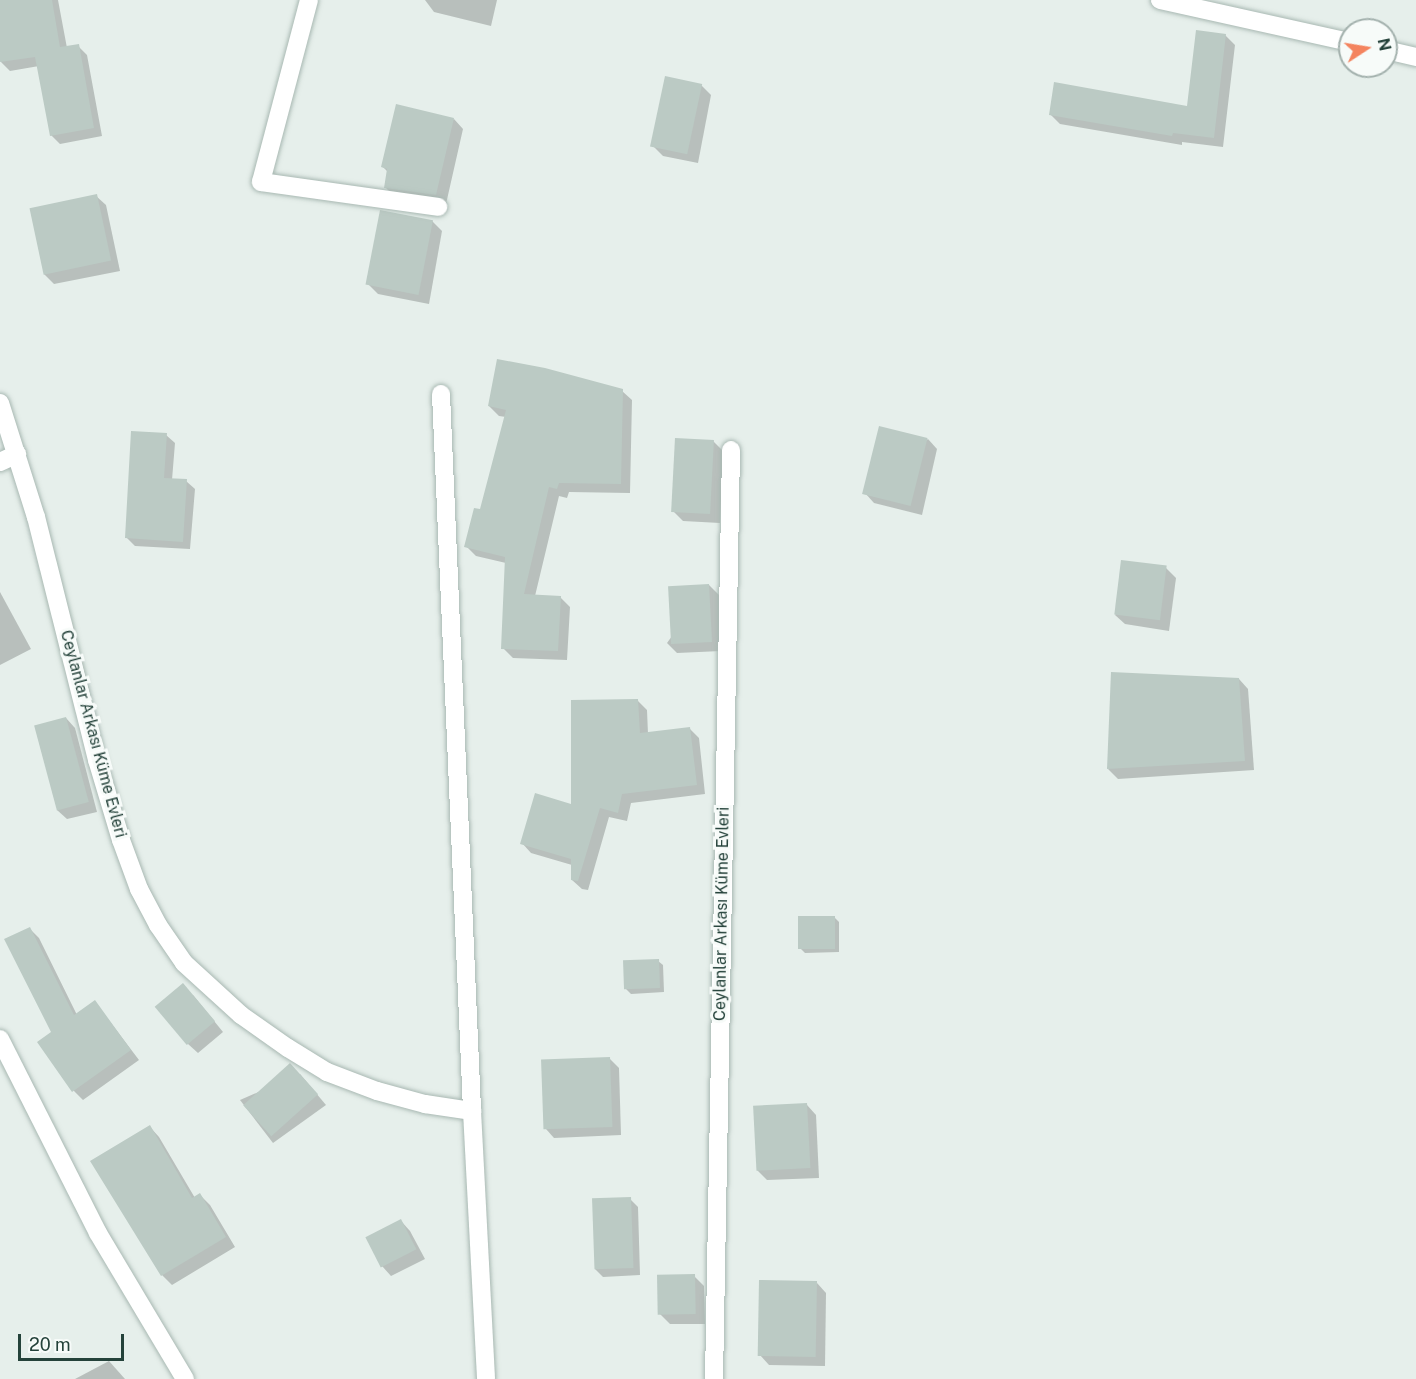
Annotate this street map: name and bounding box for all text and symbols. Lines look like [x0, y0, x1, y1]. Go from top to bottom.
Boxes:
north arrow [1338, 18, 1398, 78]
text: N [1374, 36, 1395, 53]
street label: Ceylanlar Arkası Küme Evleri [56, 628, 130, 840]
street label: Ceylanlar Arkası Küme Evleri [711, 807, 733, 1021]
scale bar [21, 1322, 128, 1360]
text: 20 m [29, 1334, 71, 1355]

